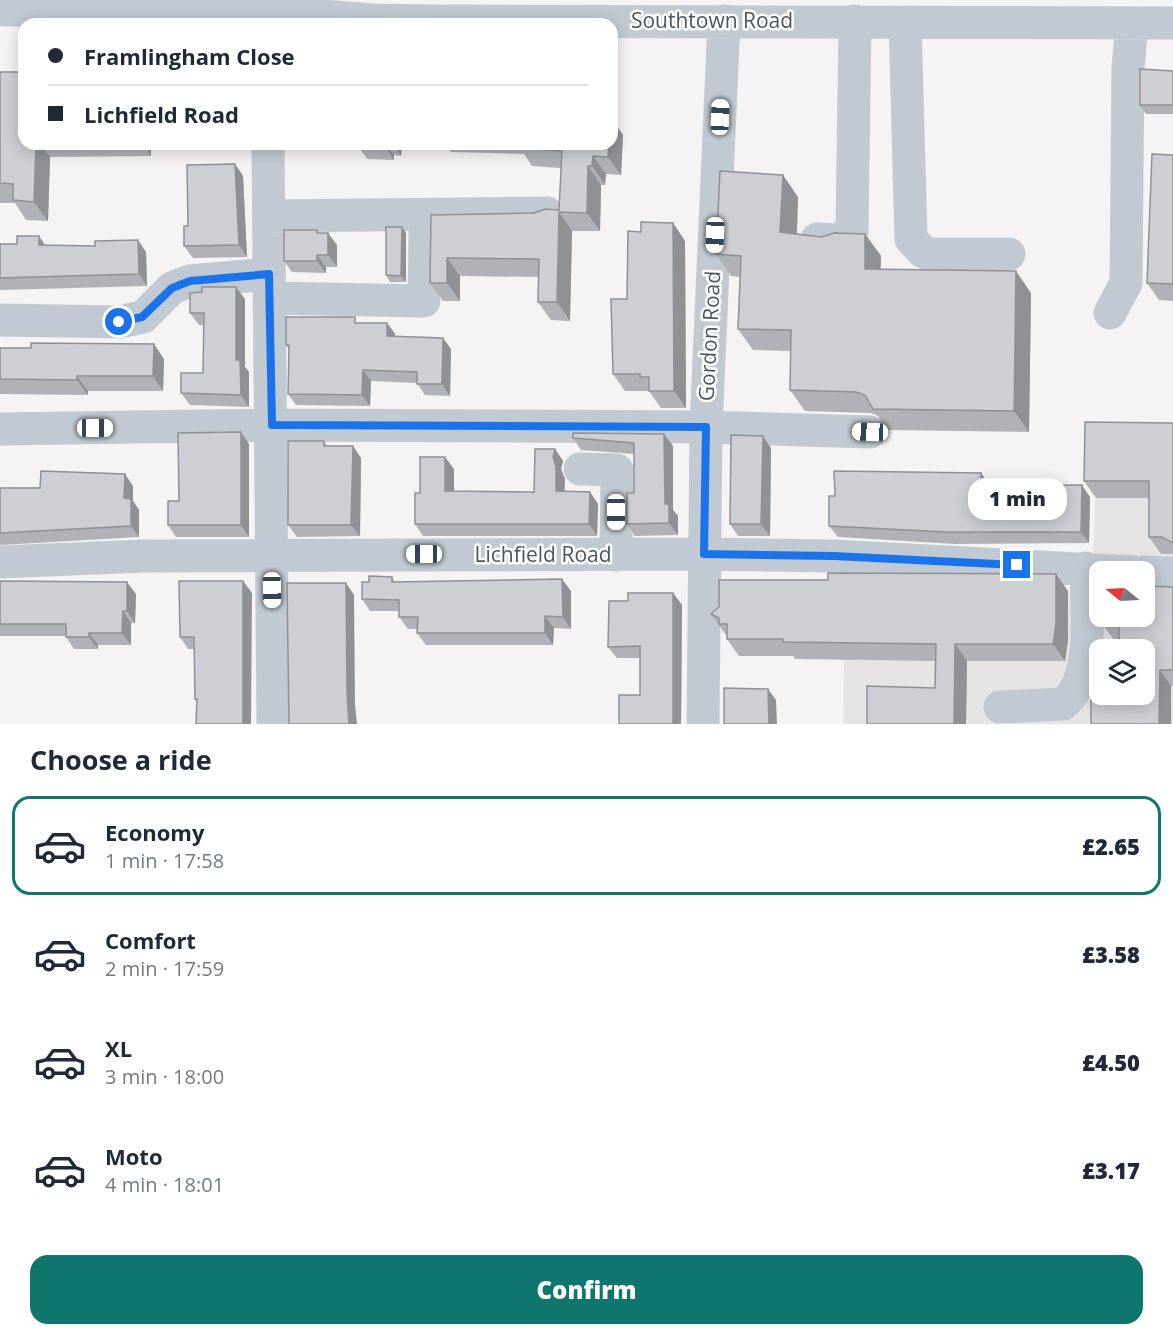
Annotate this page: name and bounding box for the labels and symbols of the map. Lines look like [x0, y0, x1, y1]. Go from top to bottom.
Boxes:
street label: Southtown Road [631, 6, 793, 34]
car [710, 99, 730, 135]
car [705, 217, 725, 253]
street label: Gordon Road [692, 270, 726, 402]
route start [105, 308, 132, 335]
car [77, 419, 113, 437]
car [852, 422, 888, 442]
callout: 1 min [968, 478, 1066, 520]
car [607, 494, 625, 530]
street label: Lichfield Road [474, 540, 612, 568]
car [406, 545, 442, 563]
route end [1003, 551, 1030, 578]
north arrow [1089, 561, 1155, 627]
car [263, 572, 281, 608]

